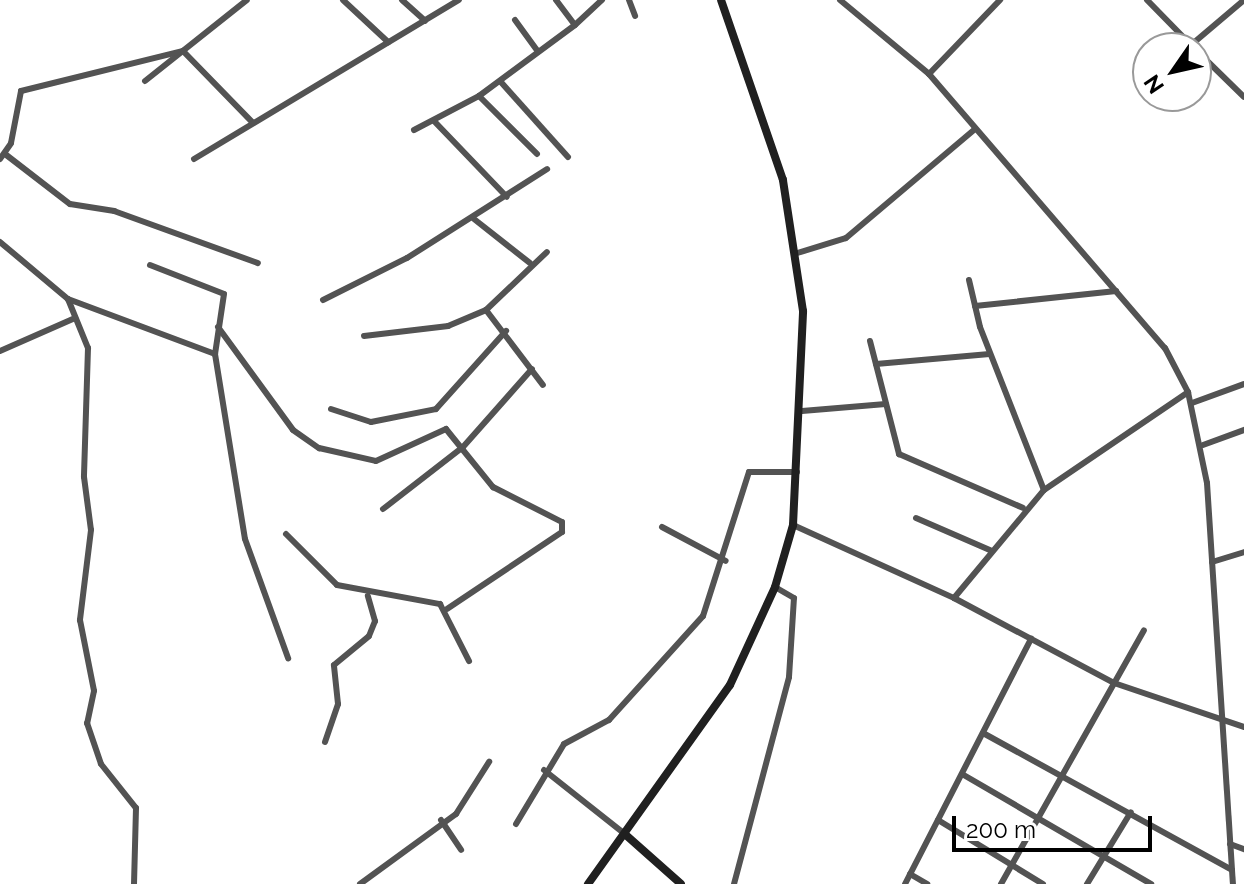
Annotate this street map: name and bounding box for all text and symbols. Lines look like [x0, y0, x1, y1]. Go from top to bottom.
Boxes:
north arrow [1132, 32, 1212, 112]
text: N [1138, 70, 1169, 99]
scale bar [956, 800, 1156, 850]
text: 200 m [966, 815, 1036, 844]

